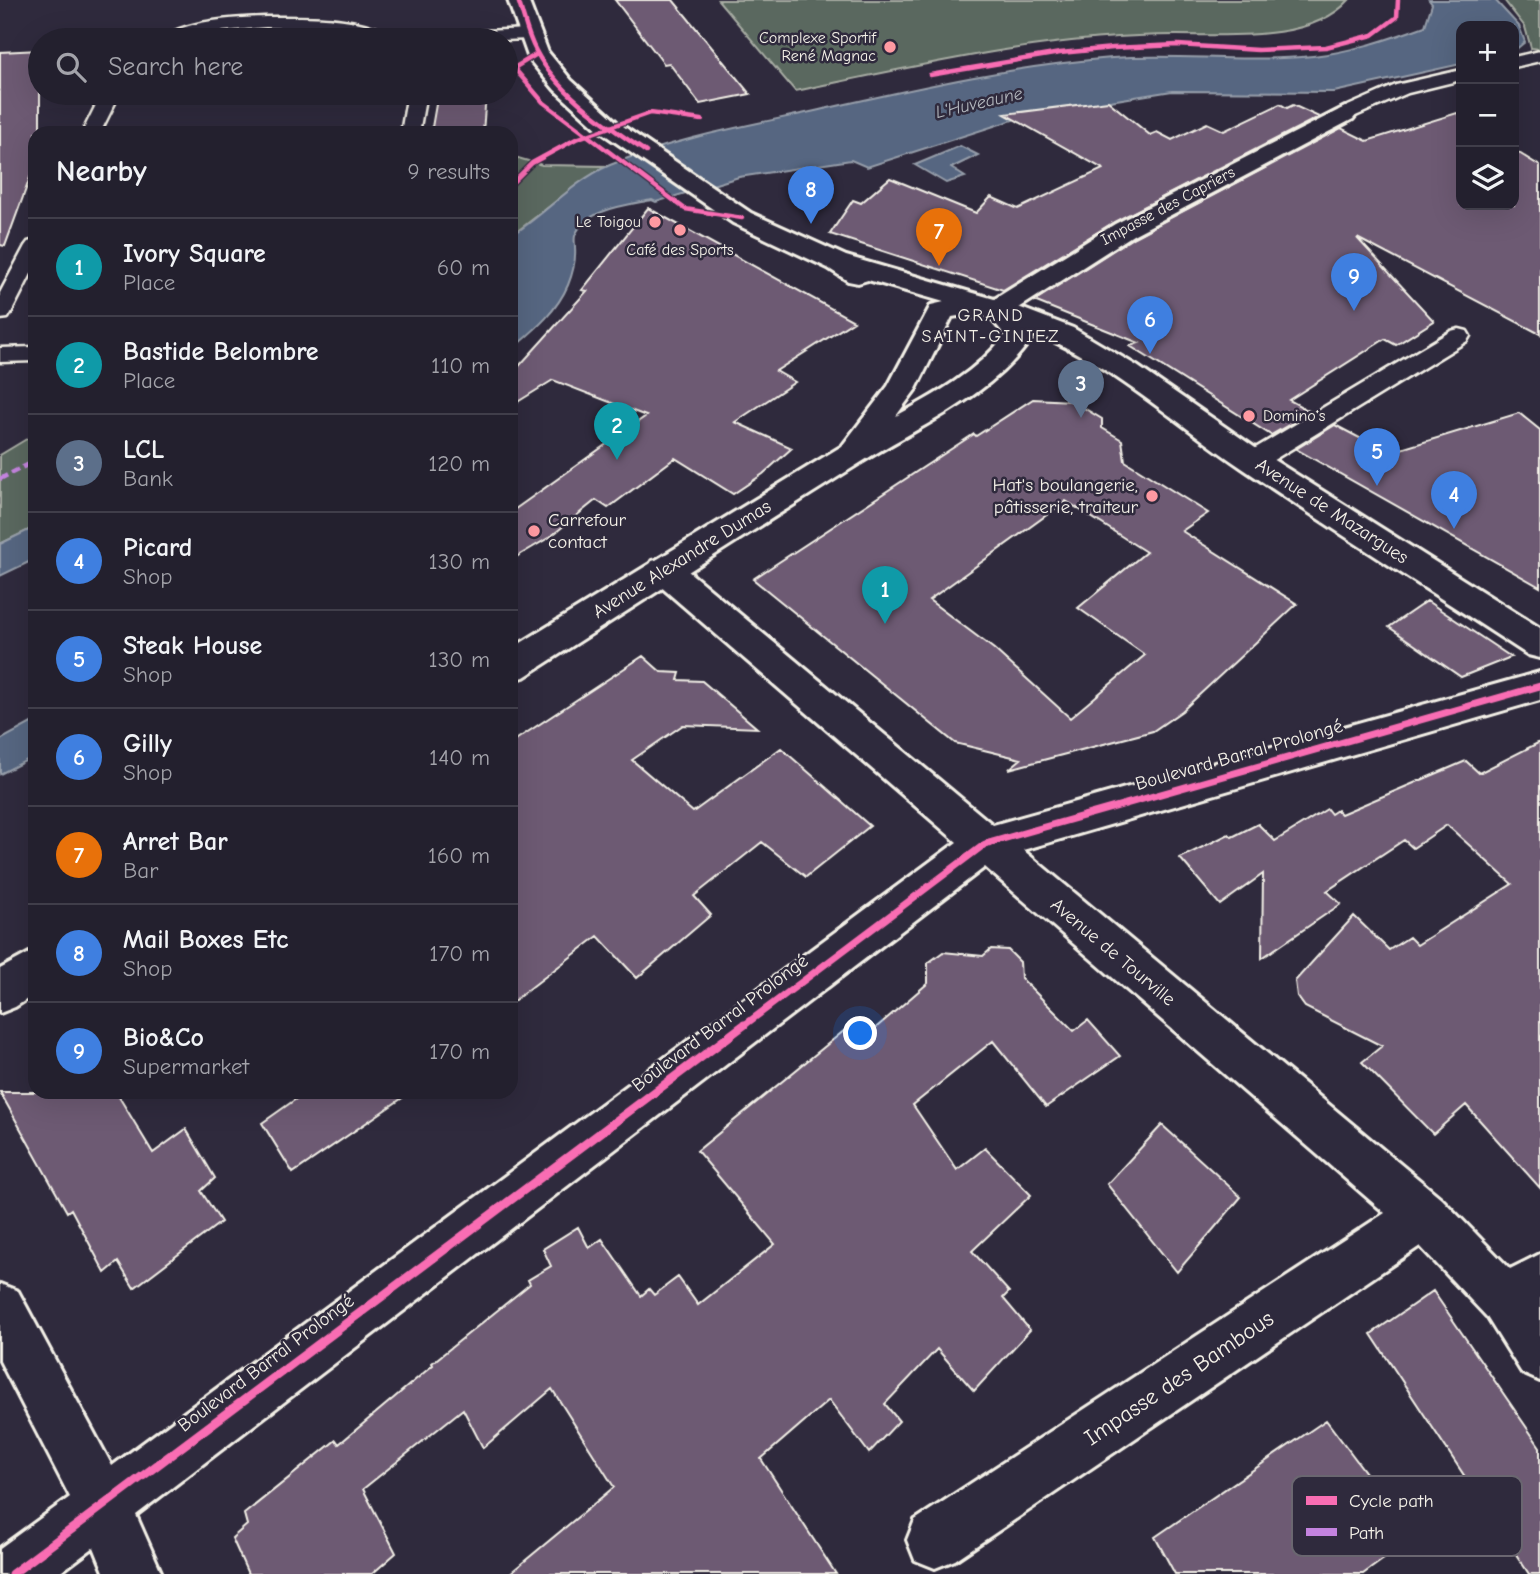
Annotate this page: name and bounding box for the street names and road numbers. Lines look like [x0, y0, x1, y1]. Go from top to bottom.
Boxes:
street label: Impasse des Capriers [1098, 163, 1238, 249]
street label: Avenue de Mazargues [1252, 453, 1413, 569]
street label: Avenue Alexandre Dumas [589, 495, 775, 623]
street label: Boulevard Barral Prolongé [1133, 715, 1345, 795]
street label: Avenue de Tourville [1046, 894, 1180, 1010]
street label: Boulevard Barral Prolongé [628, 950, 812, 1096]
street label: Boulevard Barral Prolongé [174, 1290, 358, 1436]
street label: Impasse des Bambous [1079, 1305, 1279, 1451]

